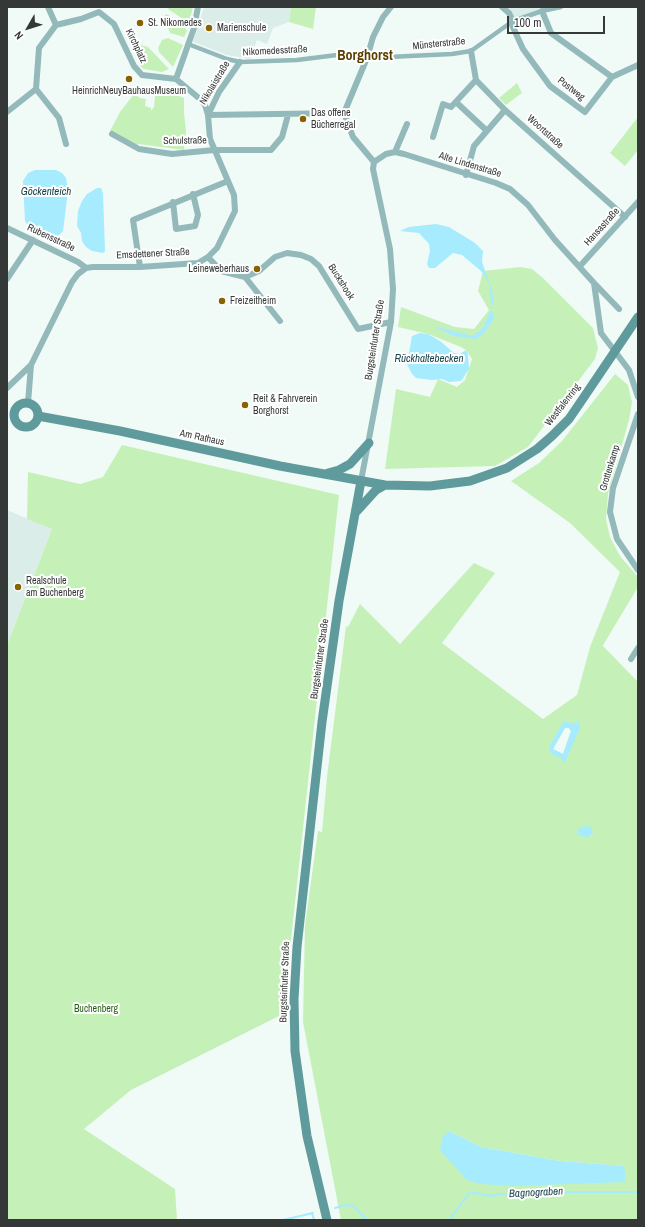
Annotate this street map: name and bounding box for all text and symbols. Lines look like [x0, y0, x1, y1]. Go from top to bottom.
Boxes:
north arrow [8, 8, 48, 48]
scale bar [509, 8, 607, 34]
text: 100 m [514, 15, 541, 31]
place label: St. Nikomedes [148, 17, 202, 29]
marker: St. Nikomedes [135, 18, 145, 28]
place label: Marienschule [217, 22, 266, 34]
marker: Marienschule [204, 23, 214, 33]
street label: Kirchplatz [123, 27, 149, 65]
text: N [11, 29, 26, 42]
street label: Münsterstraße [412, 35, 466, 53]
street label: Nikomedesstraße [242, 43, 308, 59]
district label: Borghorst [337, 48, 393, 64]
street label: Nikolaistraße [197, 59, 233, 107]
marker: HeinrichNeuyBauhausMuseum [124, 74, 134, 84]
street label: Postweg [555, 75, 587, 103]
place label: HeinrichNeuyBauhausMuseum [72, 85, 186, 97]
place label: Das offene Bücherregal [311, 107, 355, 130]
street label: Woortstraße [524, 112, 566, 152]
marker: Das offene Bücherregal [298, 114, 308, 124]
street label: Schulstraße [163, 135, 207, 147]
street label: Alte Lindenstraße [437, 150, 503, 180]
water label: Göckenteich [21, 185, 71, 199]
street label: Hansastraße [582, 206, 622, 248]
street label: Rubensstraße [25, 222, 77, 254]
street label: Emsdettener Straße [116, 246, 190, 262]
street label: Buckshook [325, 262, 357, 302]
place label: Leineweberhaus [188, 263, 249, 275]
marker: Leineweberhaus [252, 264, 262, 274]
place label: Freizeitheim [230, 295, 276, 307]
marker: Freizeitheim [217, 296, 227, 306]
street label: Burgsteinfurter Straße [363, 299, 387, 381]
water label: Rückhaltebecken [394, 352, 464, 366]
street label: Westfalenring [543, 381, 583, 429]
place label: Reit & Fahrverein Borghorst [253, 393, 317, 416]
marker: Reit & Fahrverein Borghorst [240, 400, 250, 410]
street label: Am Rathaus [179, 427, 225, 449]
street label: Grottenkamp [597, 444, 623, 492]
place label: Realschule am Buchenberg [26, 575, 84, 598]
marker: Realschule am Buchenberg [13, 582, 23, 592]
street label: Burgsteinfurter Straße [308, 618, 332, 700]
street label: Burgsteinfurter Straße [278, 941, 292, 1023]
park label: Buchenberg [74, 1003, 118, 1015]
water label: Bagnograben [509, 1185, 563, 1201]

